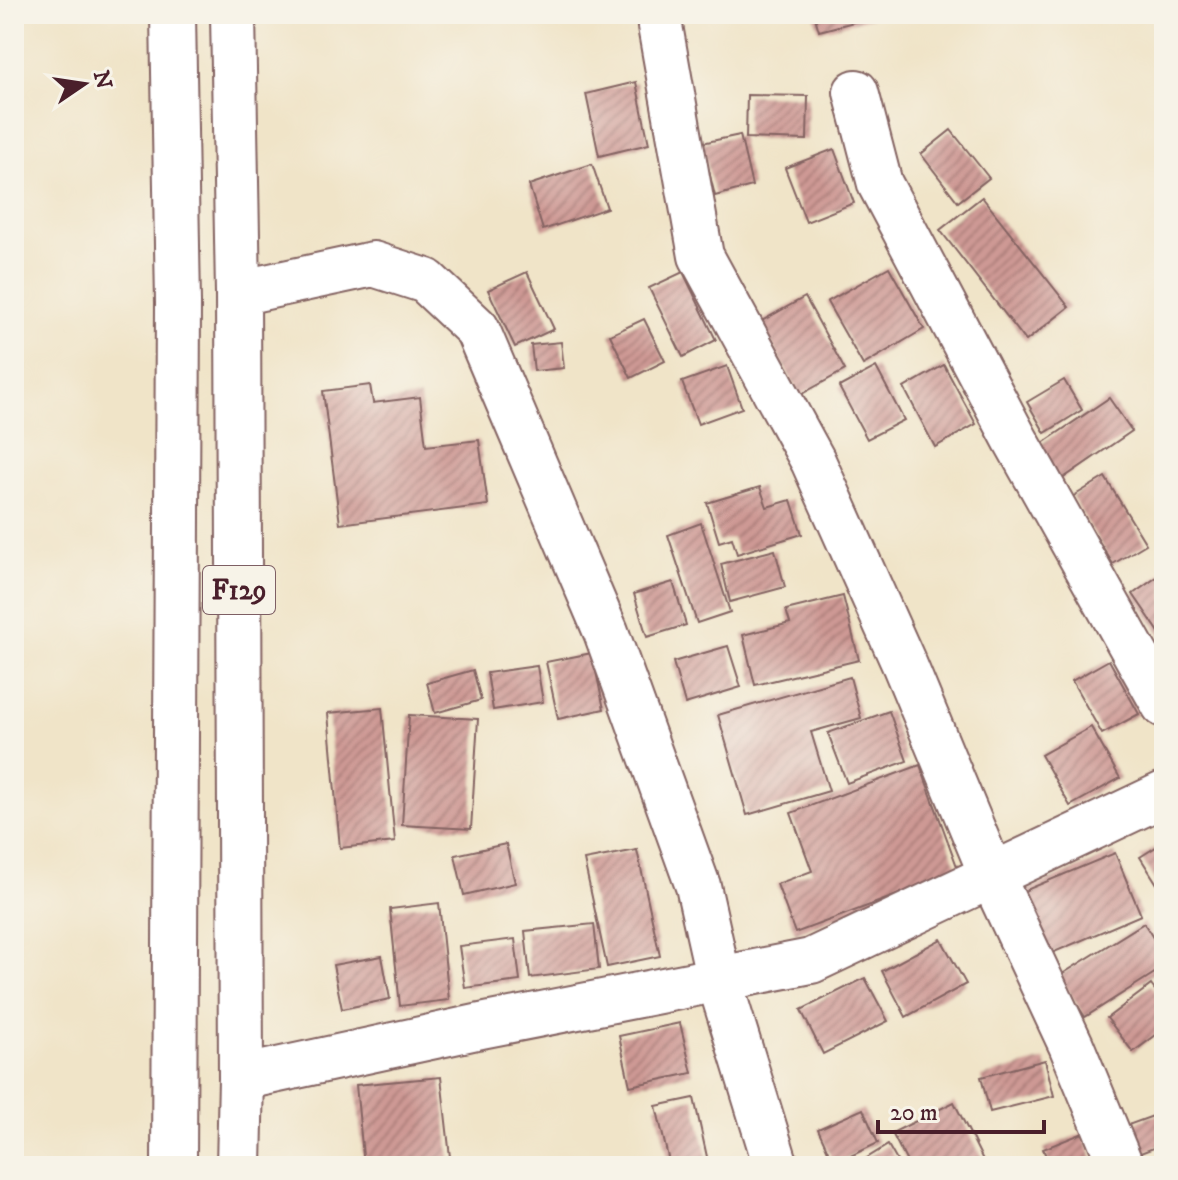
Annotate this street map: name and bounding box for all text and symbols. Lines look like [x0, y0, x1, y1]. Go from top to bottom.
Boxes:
north arrow [44, 44, 124, 124]
text: N [87, 68, 117, 92]
road number: F129 [203, 566, 275, 614]
scale bar [878, 1084, 1044, 1134]
text: 20 m [890, 1098, 938, 1128]

